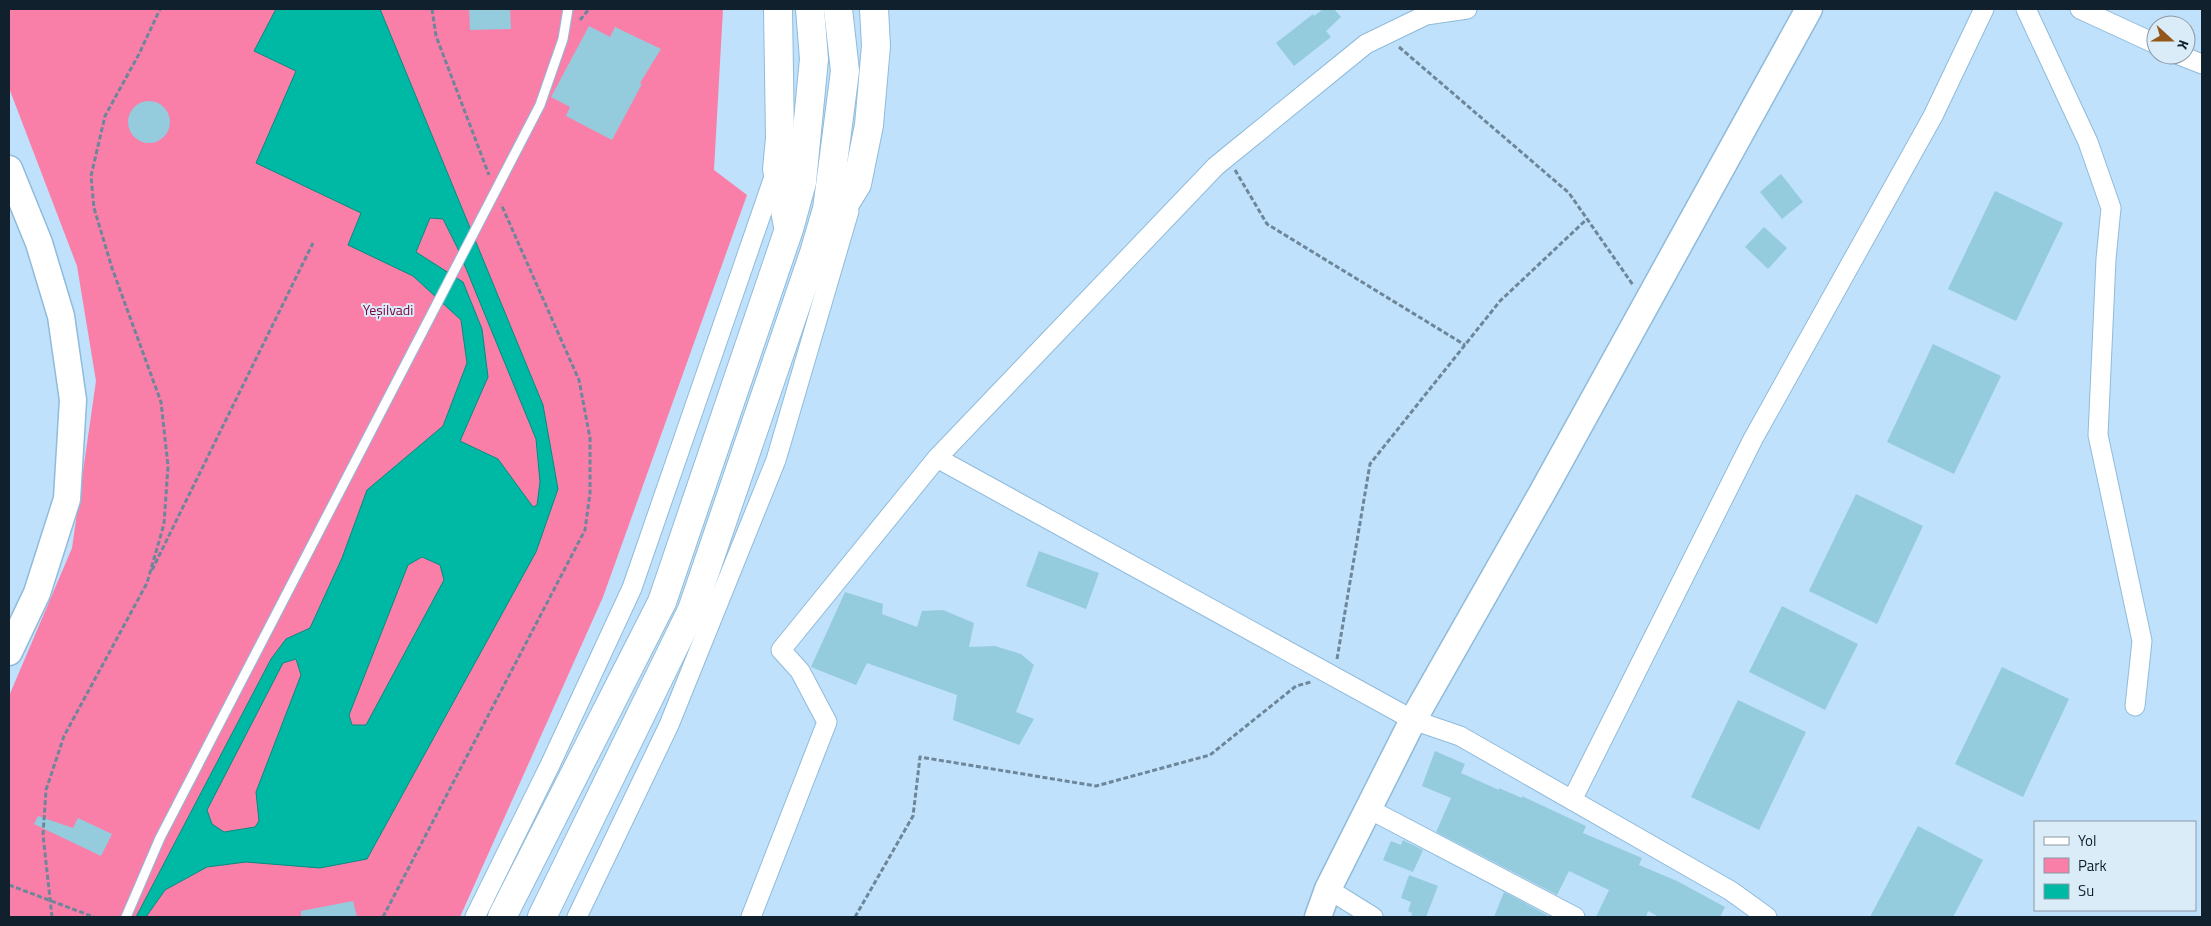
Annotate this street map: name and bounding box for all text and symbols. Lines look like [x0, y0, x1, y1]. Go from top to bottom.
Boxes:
north arrow [2146, 15, 2196, 65]
text: K [2172, 37, 2195, 53]
park label: Yeşilvadi [363, 299, 413, 320]
legend [2034, 821, 2196, 911]
text: Yol [2078, 829, 2096, 852]
text: Park [2078, 854, 2107, 877]
text: Su [2078, 879, 2094, 902]

